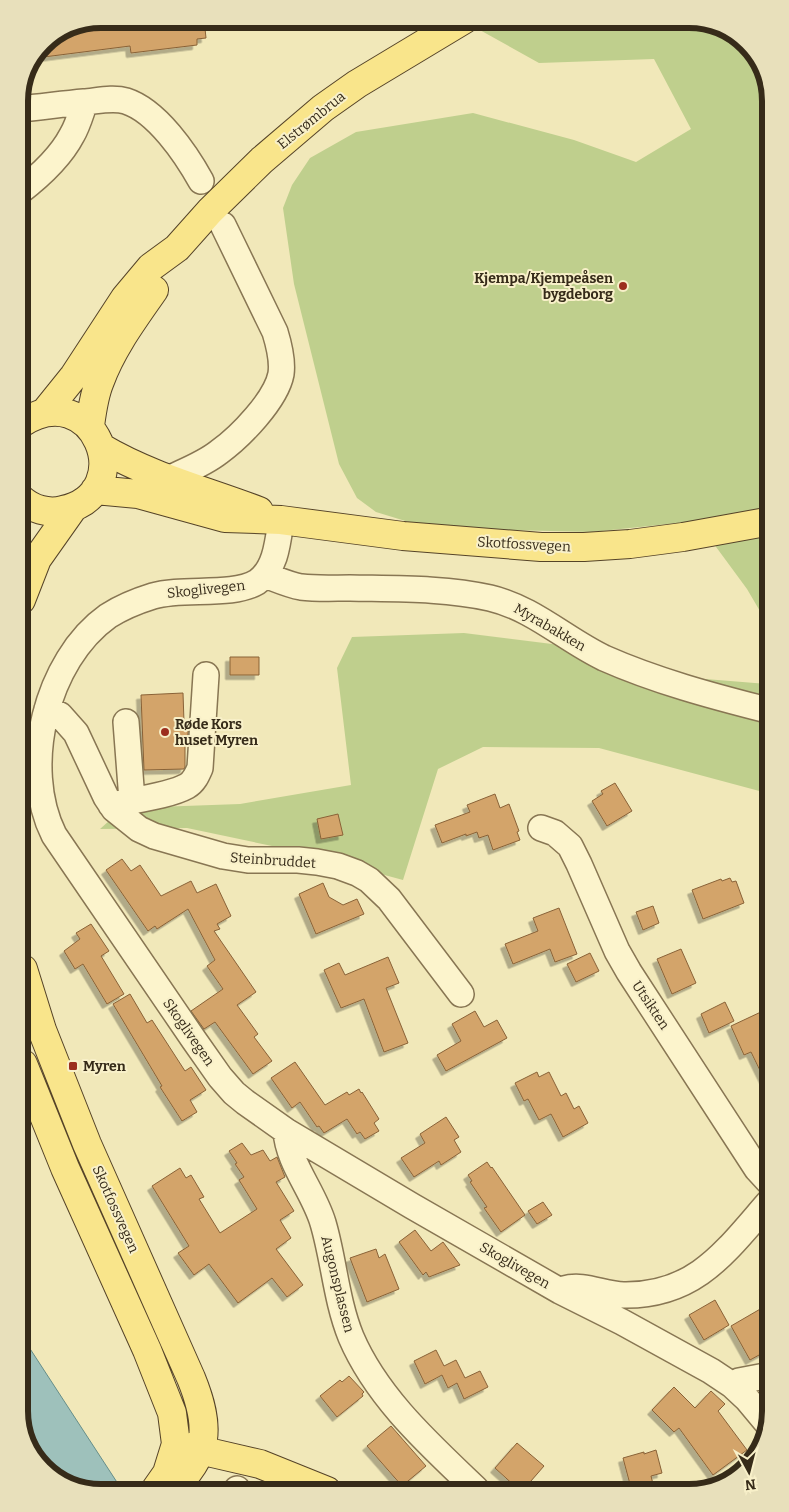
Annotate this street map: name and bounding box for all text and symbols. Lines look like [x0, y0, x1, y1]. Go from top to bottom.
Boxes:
street label: Elstrømbrua [274, 88, 349, 153]
place label: Kjempa/Kjempeåsen bygdeborg [474, 270, 613, 303]
marker: Kjempa/Kjempeåsen bygdeborg [617, 280, 629, 292]
street label: Skotfossvegen [477, 534, 571, 555]
street label: Skoglivegen [166, 577, 246, 602]
street label: Myrabakken [511, 600, 589, 655]
place label: Røde Kors huset Myren [175, 716, 258, 749]
marker: Røde Kors huset Myren [159, 726, 171, 738]
street label: Steinbruddet [229, 849, 316, 872]
street label: Utsikten [628, 978, 673, 1033]
street label: Skoglivegen [159, 995, 218, 1069]
place label: Myren [83, 1058, 126, 1075]
marker: Myren [67, 1060, 79, 1072]
street label: Skotfossvegen [89, 1163, 142, 1256]
street label: Augonsplassen [317, 1234, 358, 1334]
street label: Skoglivegen [477, 1238, 553, 1292]
north arrow [724, 1447, 774, 1497]
text: N [744, 1475, 757, 1494]

